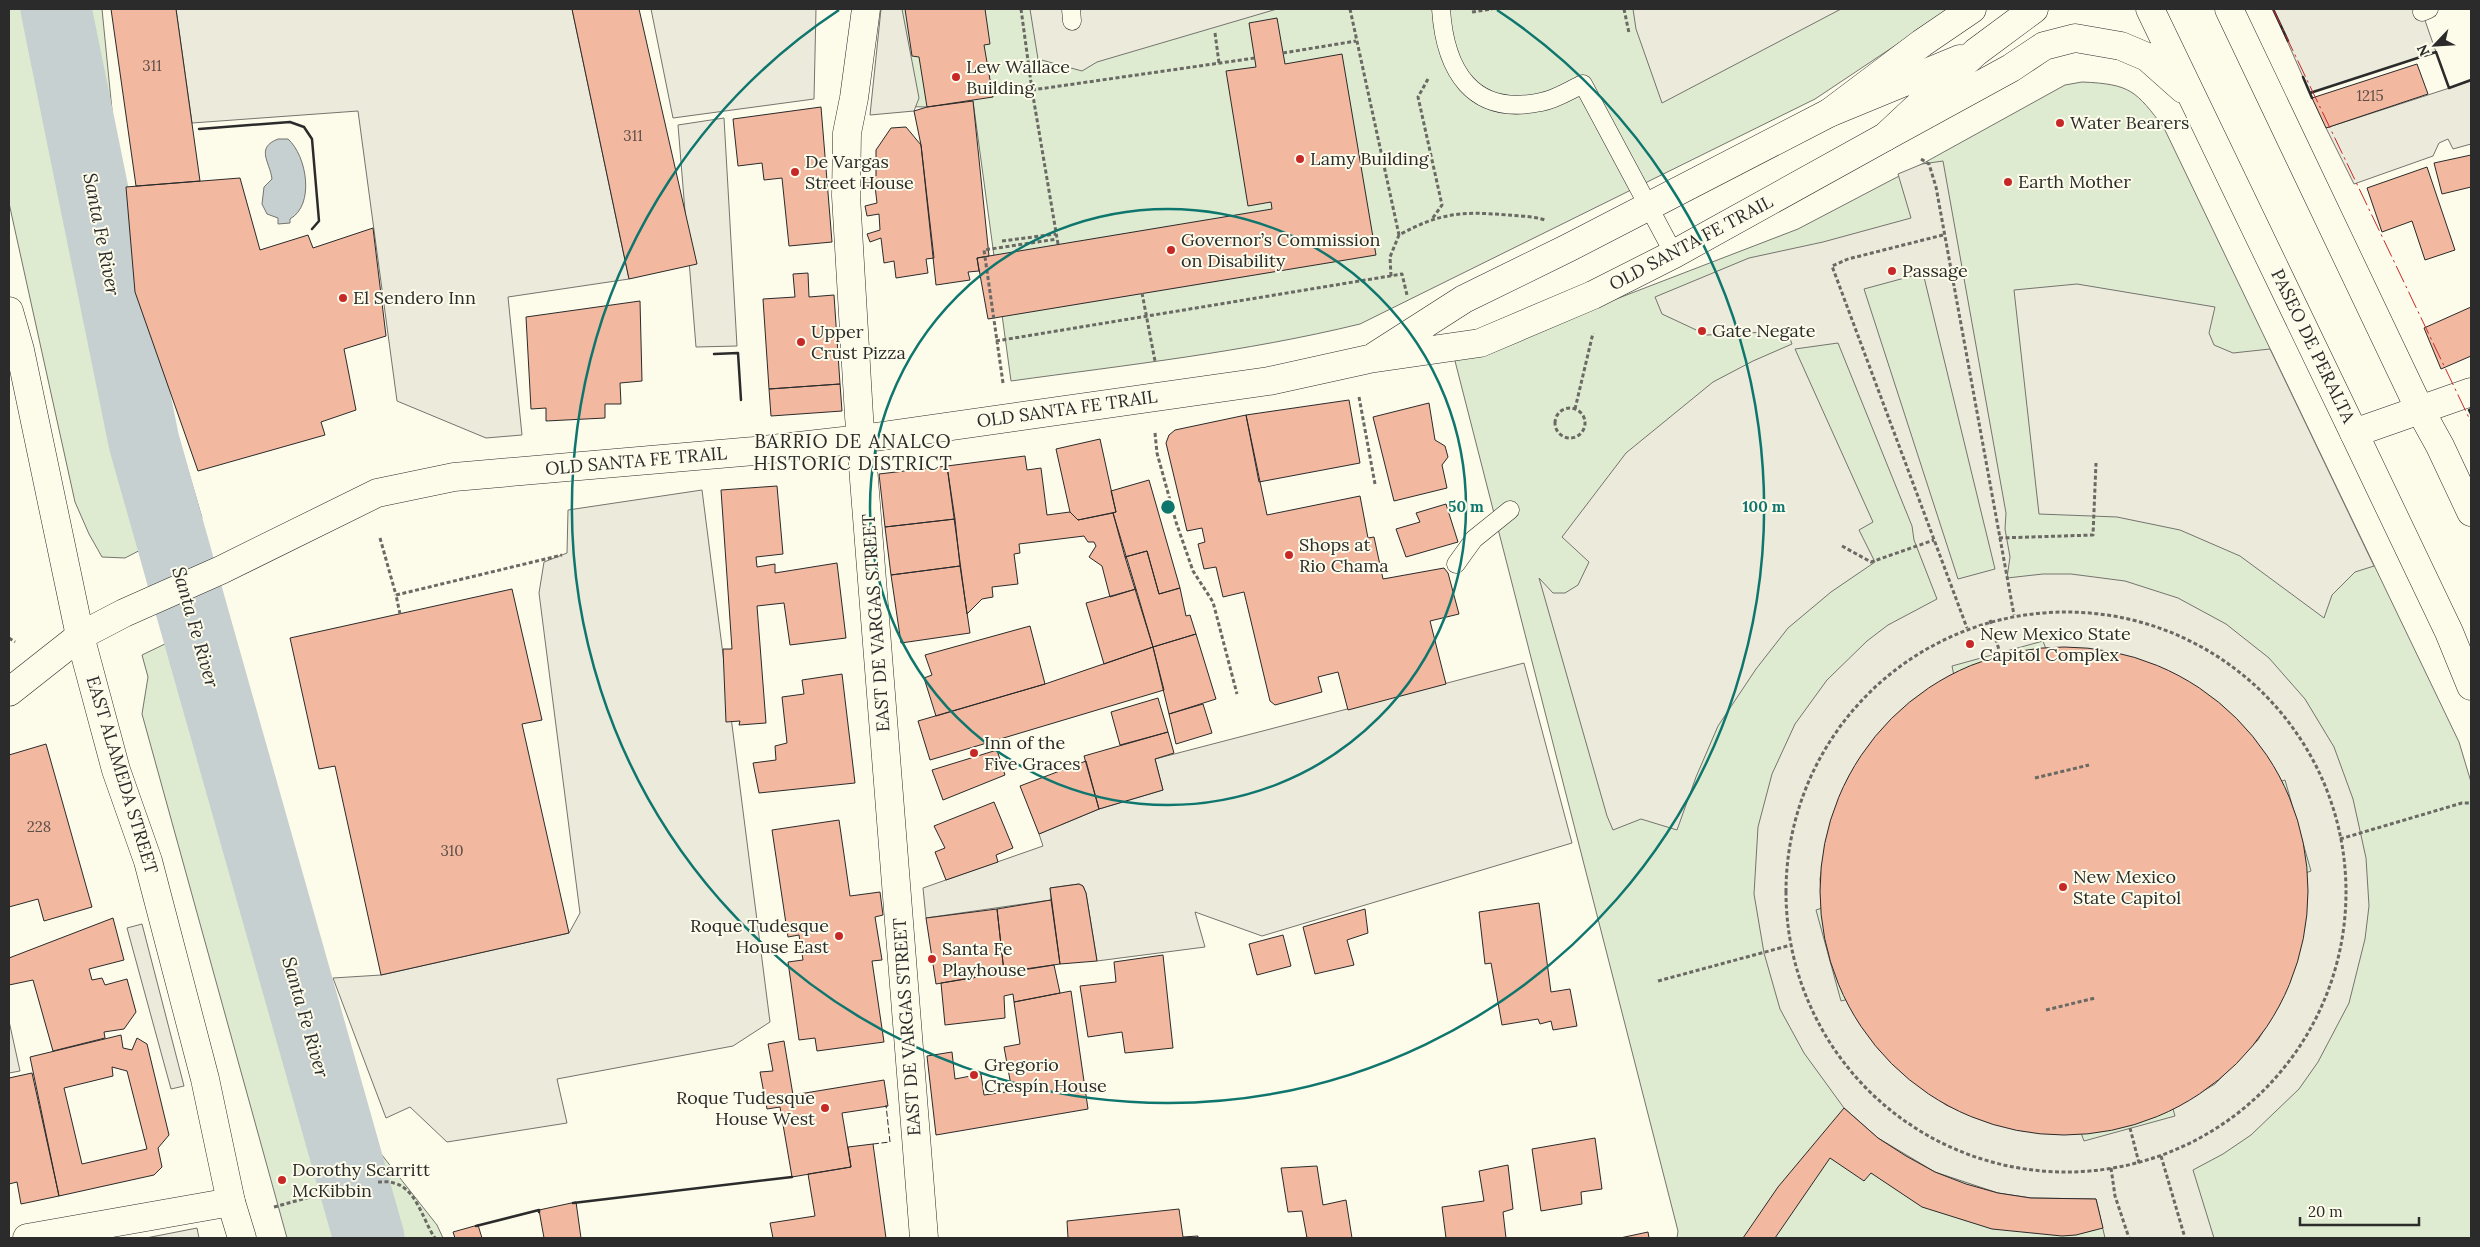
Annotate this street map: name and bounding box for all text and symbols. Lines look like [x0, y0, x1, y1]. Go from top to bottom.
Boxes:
north arrow [2410, 20, 2460, 70]
text: N [2413, 42, 2434, 59]
place label: Lew Wallace Building [966, 55, 1070, 99]
house number: 311 [142, 56, 162, 75]
marker: Lew Wallace Building [950, 71, 962, 83]
house number: 1215 [2356, 86, 2384, 105]
place label: Water Bearers [2070, 111, 2189, 134]
marker: Water Bearers [2054, 117, 2066, 129]
house number: 311 [623, 126, 643, 145]
place label: Lamy Building [1310, 147, 1430, 170]
place label: De Vargas Street House [805, 150, 914, 194]
marker: Lamy Building [1294, 153, 1306, 165]
marker: De Vargas Street House [789, 166, 801, 178]
place label: Earth Mother [2018, 170, 2131, 193]
water label: Santa Fe River [78, 171, 126, 298]
marker: Earth Mother [2002, 176, 2014, 188]
street label: OLD SANTA FE TRAIL [1605, 189, 1777, 295]
place label: Governor’s Commission on Disability [1181, 228, 1380, 272]
marker: Governor’s Commission on Disability [1165, 244, 1177, 256]
place label: Passage [1902, 259, 1968, 282]
marker: Passage [1886, 265, 1898, 277]
street label: PASEO DE PERALTA [2266, 265, 2361, 427]
place label: El Sendero Inn [353, 286, 476, 309]
marker: El Sendero Inn [337, 292, 349, 304]
place label: Gate Negate [1712, 319, 1816, 342]
place label: Upper Crust Pizza [811, 320, 906, 364]
marker: Gate Negate [1696, 325, 1708, 337]
marker: Upper Crust Pizza [795, 336, 807, 348]
street label: OLD SANTA FE TRAIL [975, 384, 1159, 433]
district label: BARRIO DE ANALCO HISTORIC DISTRICT [753, 429, 953, 475]
street label: OLD SANTA FE TRAIL [544, 441, 728, 480]
text: 50 m [1448, 497, 1484, 516]
text: 100 m [1743, 497, 1786, 516]
centre of rings [1159, 498, 1177, 516]
street label: EAST DE VARGAS STREET [856, 513, 895, 733]
place label: Shops at Rio Chama [1299, 533, 1389, 577]
marker: Shops at Rio Chama [1283, 549, 1295, 561]
water label: Santa Fe River [167, 564, 225, 691]
place label: New Mexico State Capitol Complex [1980, 622, 2131, 666]
marker: New Mexico State Capitol Complex [1964, 638, 1976, 650]
street label: EAST ALAMEDA STREET [81, 673, 164, 877]
place label: Inn of the Five Graces [984, 731, 1081, 775]
marker: Inn of the Five Graces [968, 747, 980, 759]
house number: 228 [27, 817, 51, 836]
house number: 310 [440, 841, 464, 860]
place label: New Mexico State Capitol [2073, 865, 2181, 909]
marker: New Mexico State Capitol [2057, 881, 2069, 893]
place label: Roque Tudesque House East [690, 914, 829, 958]
street label: EAST DE VARGAS STREET [887, 917, 926, 1137]
marker: Roque Tudesque House East [833, 930, 845, 942]
place label: Santa Fe Playhouse [942, 937, 1027, 981]
marker: Santa Fe Playhouse [926, 953, 938, 965]
water label: Santa Fe River [277, 954, 335, 1081]
place label: Gregorio Crespín House [984, 1053, 1107, 1097]
marker: Gregorio Crespín House [968, 1069, 980, 1081]
place label: Roque Tudesque House West [676, 1086, 815, 1130]
marker: Roque Tudesque House West [819, 1102, 831, 1114]
place label: Dorothy Scarritt McKibbin [292, 1158, 430, 1202]
marker: Dorothy Scarritt McKibbin [276, 1174, 288, 1186]
scale bar [2300, 1194, 2419, 1226]
text: 20 m [2308, 1202, 2343, 1221]

